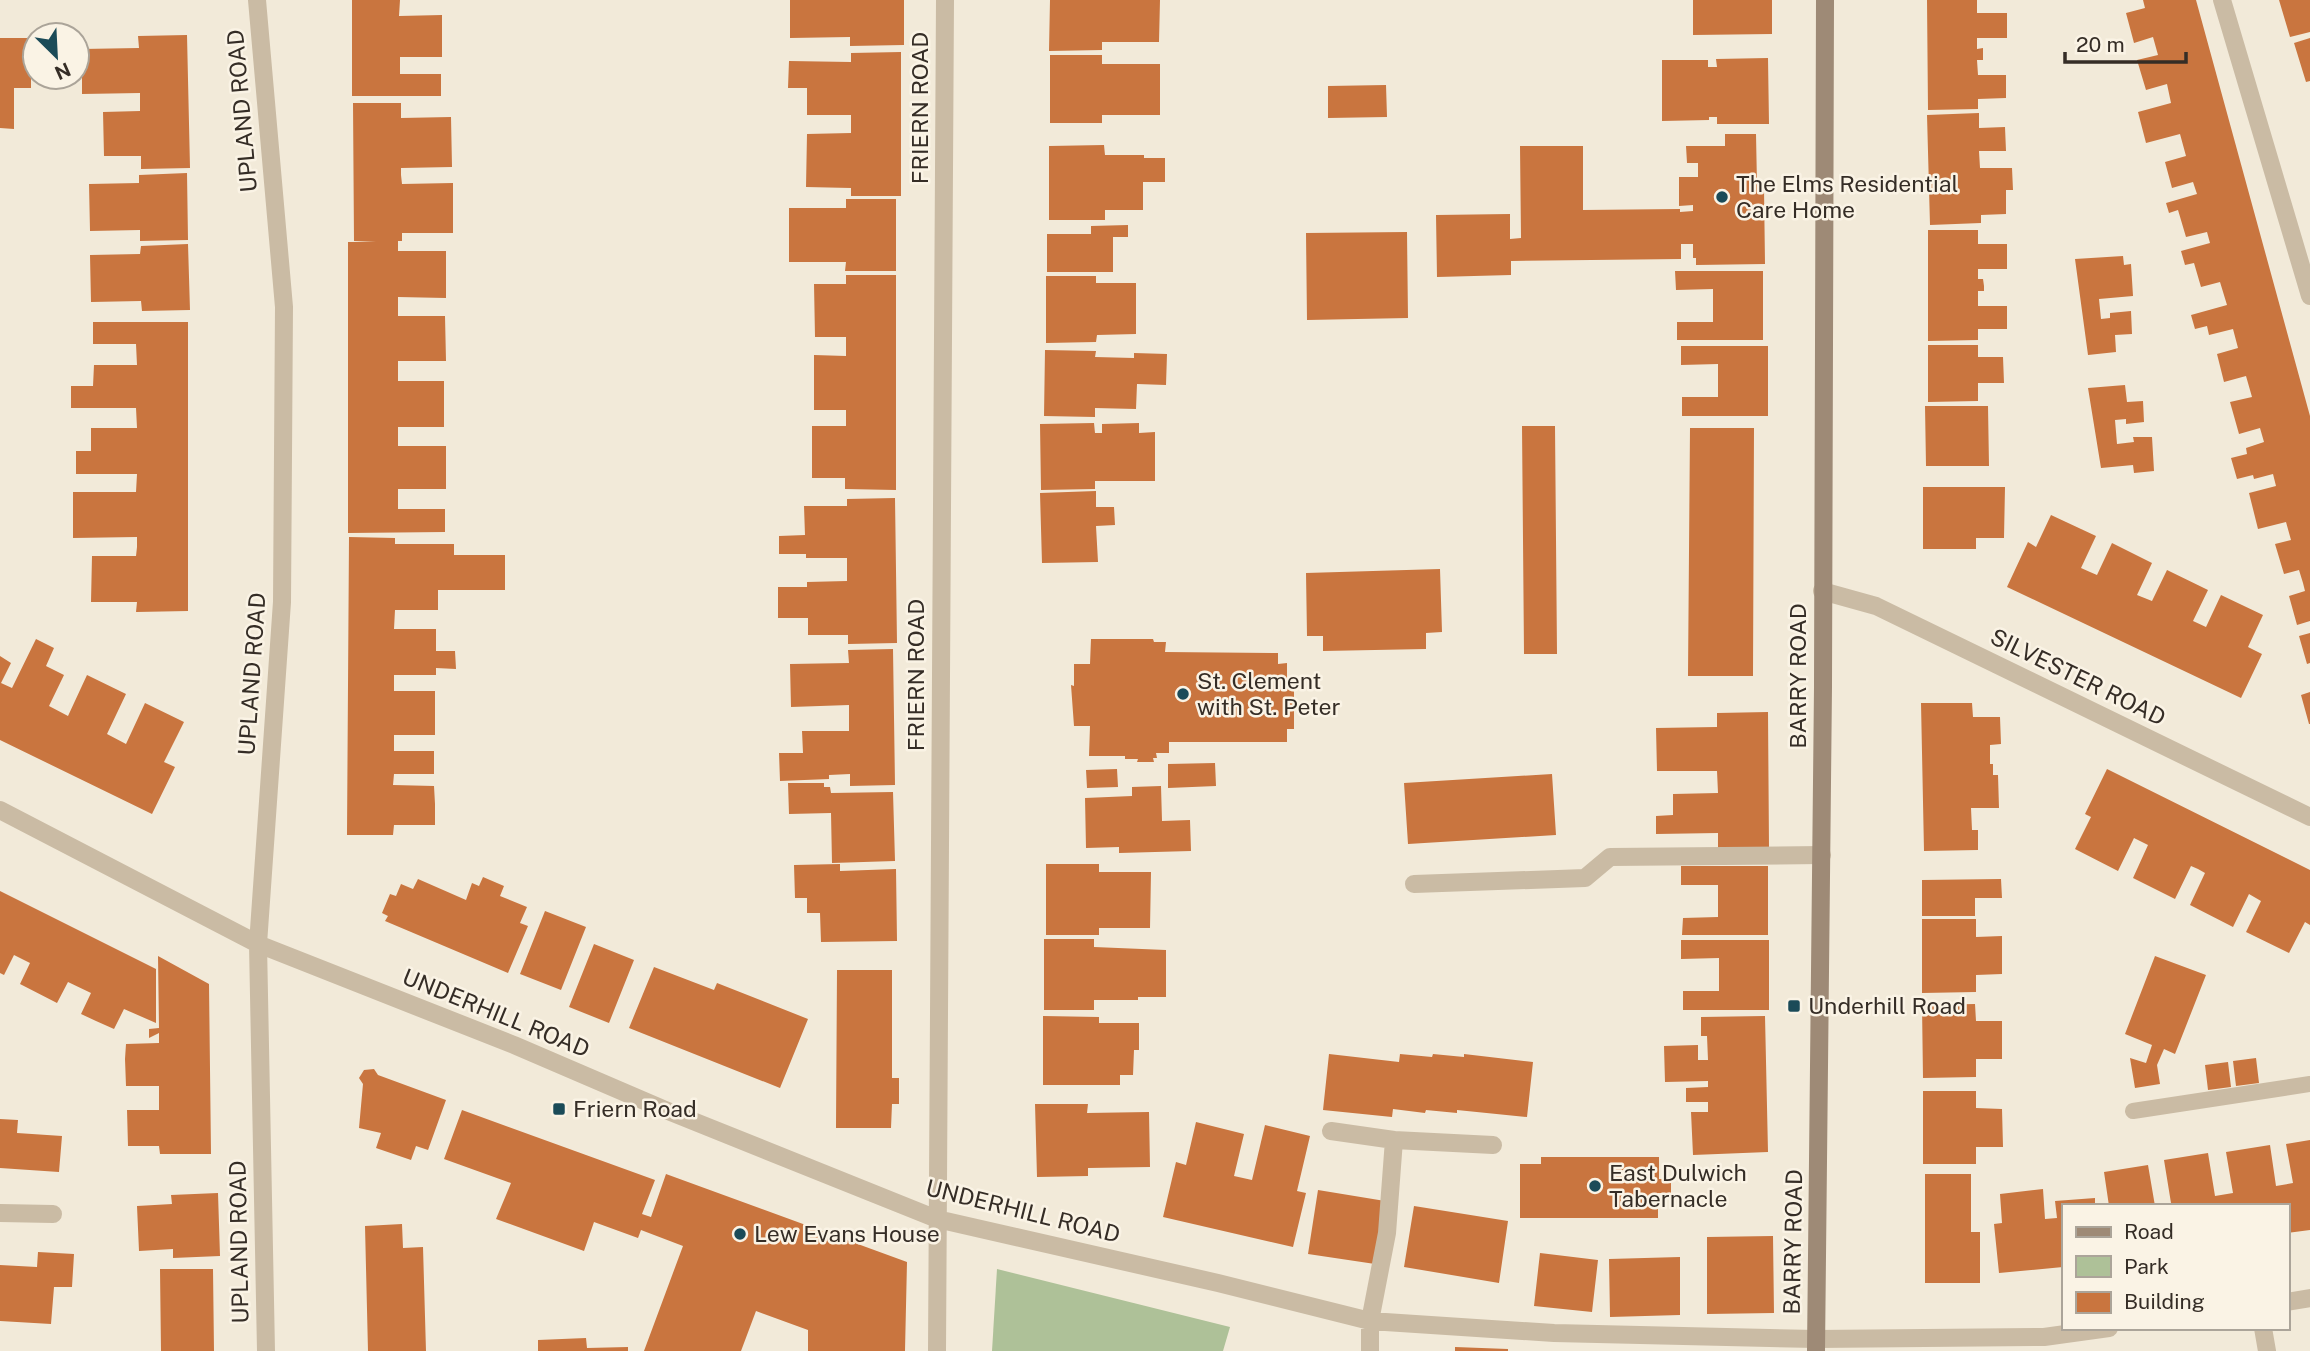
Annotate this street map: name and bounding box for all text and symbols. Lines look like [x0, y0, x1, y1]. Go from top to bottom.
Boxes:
north arrow [21, 21, 91, 91]
scale bar [2065, 21, 2186, 65]
street label: UPLAND ROAD [221, 29, 262, 194]
street label: FRIERN ROAD [906, 32, 933, 184]
text: 20 m [2076, 32, 2125, 57]
text: N [52, 58, 74, 85]
place label: The Elms Residential Care Home [1736, 170, 1958, 223]
marker: The Elms Residential Care Home [1714, 189, 1730, 205]
street label: UPLAND ROAD [232, 592, 271, 756]
street label: FRIERN ROAD [902, 599, 929, 751]
street label: BARRY ROAD [1784, 603, 1811, 749]
street label: SILVESTER ROAD [1986, 622, 2170, 731]
place label: St. Clement with St. Peter [1197, 667, 1341, 720]
marker: St. Clement with St. Peter [1175, 686, 1191, 702]
street label: UNDERHILL ROAD [399, 963, 594, 1062]
place label: Underhill Road [1808, 992, 1966, 1019]
marker: Underhill Road [1786, 998, 1802, 1014]
place label: Friern Road [573, 1095, 697, 1122]
marker: Friern Road [551, 1101, 567, 1117]
place label: East Dulwich Tabernacle [1609, 1159, 1747, 1212]
street label: UPLAND ROAD [224, 1160, 253, 1324]
street label: BARRY ROAD [1778, 1169, 1807, 1315]
street label: UNDERHILL ROAD [923, 1173, 1123, 1248]
marker: East Dulwich Tabernacle [1587, 1178, 1603, 1194]
legend [2062, 1204, 2289, 1330]
text: Road [2124, 1219, 2174, 1244]
place label: Lew Evans House [754, 1220, 940, 1247]
marker: Lew Evans House [732, 1226, 748, 1242]
text: Park [2124, 1254, 2169, 1279]
text: Building [2124, 1289, 2205, 1314]

